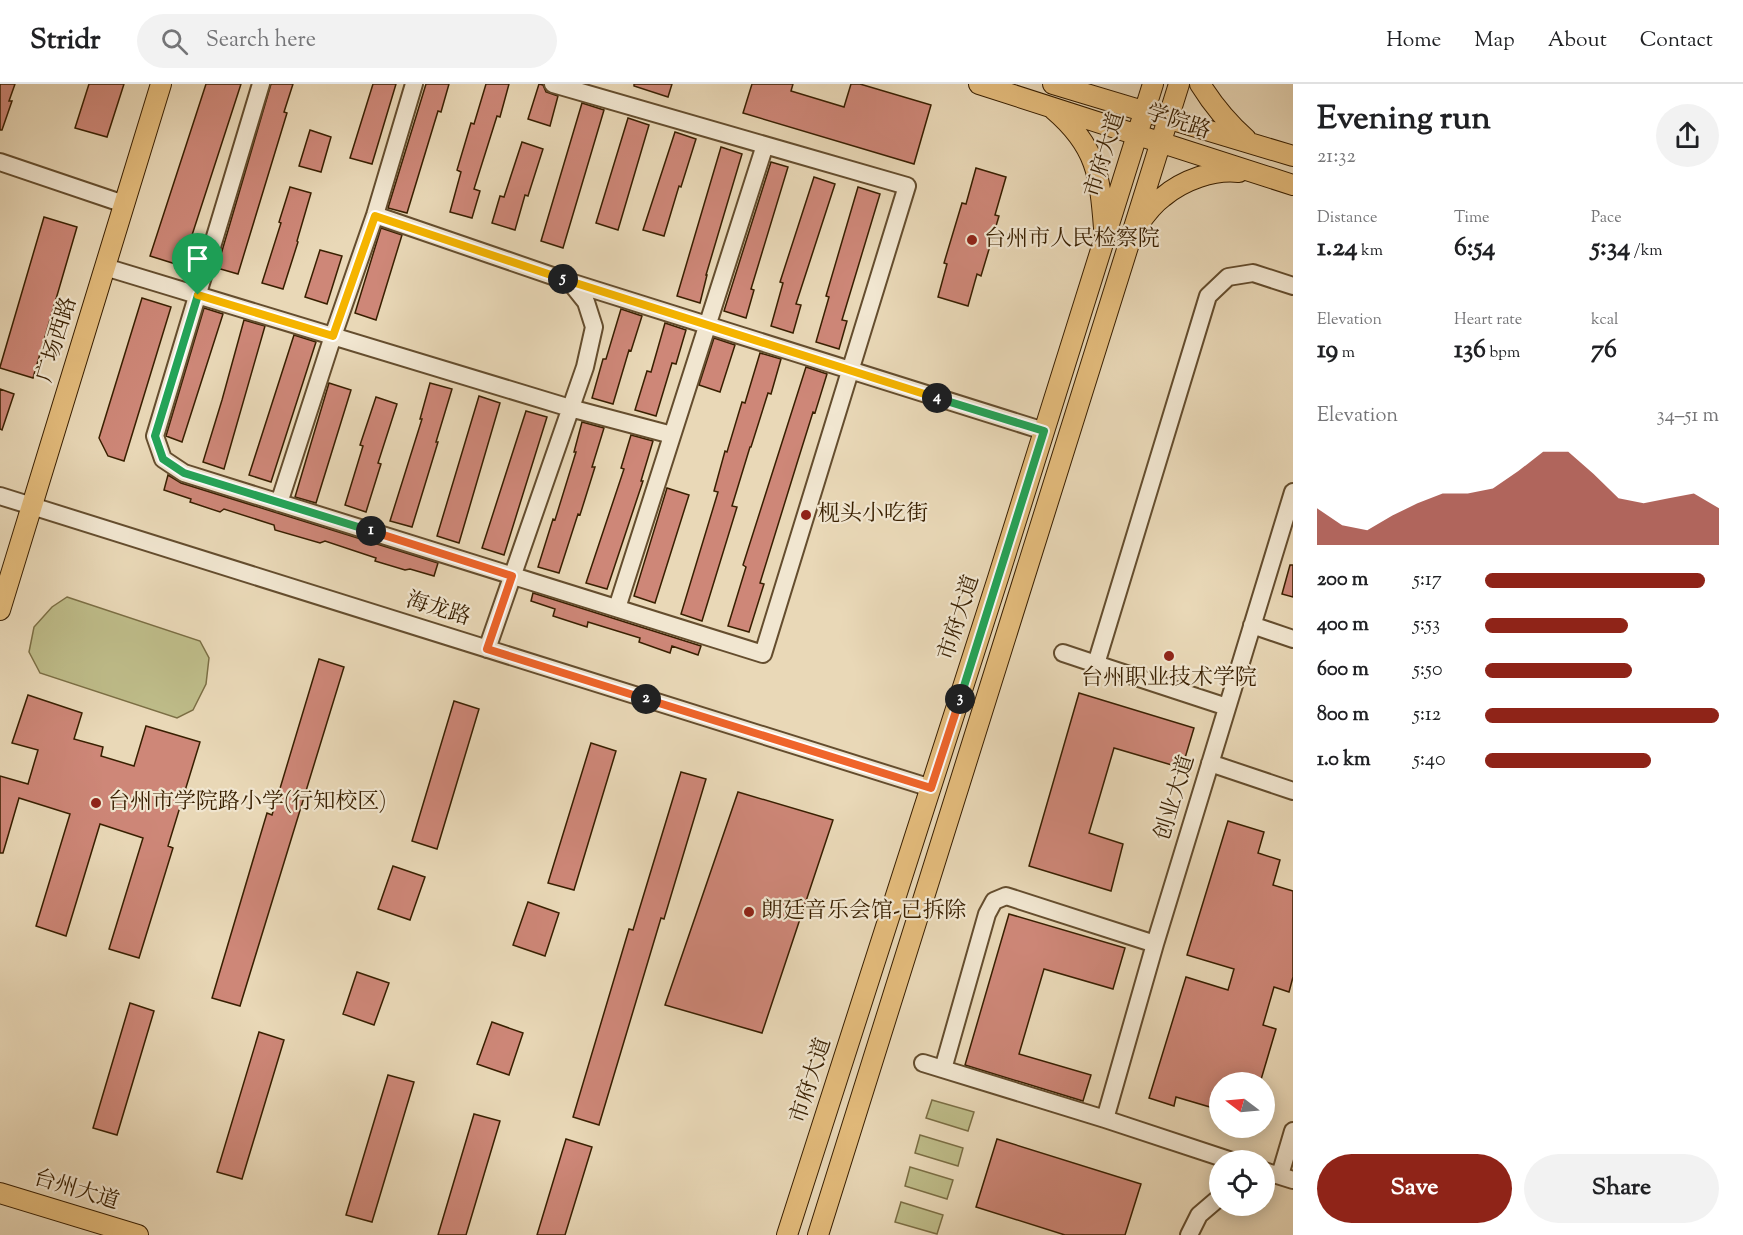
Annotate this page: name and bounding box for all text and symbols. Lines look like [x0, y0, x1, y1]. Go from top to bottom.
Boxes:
search box [137, 14, 557, 68]
text: Stridr [30, 21, 101, 61]
icon: search [158, 25, 191, 58]
text: Search here [206, 25, 316, 57]
text: Home [1386, 26, 1441, 56]
text: Map [1474, 26, 1515, 56]
text: About [1548, 26, 1607, 56]
text: Contact [1640, 26, 1713, 56]
text: Evening run [1317, 96, 1491, 144]
street label: 学院路 [1142, 98, 1214, 148]
button: share [1656, 104, 1719, 167]
street label: 市府大道 [1078, 108, 1134, 202]
text: 21:32 [1317, 143, 1356, 172]
text: Distance [1317, 207, 1377, 230]
text: Time [1454, 207, 1490, 230]
text: Pace [1591, 207, 1622, 230]
place label: 台州市人民检察院 [984, 224, 1160, 256]
text: 1.24 [1317, 230, 1358, 267]
text: 6:54 [1454, 230, 1495, 267]
text: 5:34 [1591, 230, 1630, 267]
pin [172, 233, 223, 295]
marker: 台州市人民检察院 [965, 233, 979, 247]
text: km [1358, 240, 1383, 263]
text: /km [1630, 240, 1663, 263]
icon: arrive [181, 242, 214, 275]
pin: 5 [548, 264, 578, 294]
text: 5 [560, 267, 566, 290]
street label: 广场西路 [30, 293, 86, 387]
text: Elevation [1317, 309, 1382, 332]
text: Heart rate [1454, 309, 1522, 332]
text: kcal [1591, 309, 1619, 332]
text: 19 [1317, 332, 1338, 369]
text: 136 [1454, 332, 1486, 369]
text: 76 [1591, 332, 1617, 369]
text: m [1338, 342, 1355, 365]
text: bpm [1486, 342, 1520, 365]
pin: 4 [922, 383, 952, 413]
text: 4 [933, 386, 941, 409]
text: Elevation [1317, 402, 1398, 431]
text: 34–51 m [1657, 402, 1719, 431]
place label: 枧头小吃街 [818, 499, 928, 531]
marker: 枧头小吃街 [799, 508, 813, 522]
pin: 1 [356, 516, 386, 546]
text: 1 [368, 519, 374, 542]
text: 200 m [1317, 566, 1368, 595]
text: 5:17 [1413, 566, 1442, 595]
street label: 市府大道 [931, 571, 989, 665]
street label: 海龙路 [402, 585, 474, 635]
text: 400 m [1317, 611, 1369, 640]
text: 5:53 [1413, 611, 1440, 640]
marker: 台州职业技术学院 [1162, 649, 1176, 663]
text: 600 m [1317, 656, 1369, 685]
text: 5:50 [1413, 656, 1442, 685]
place label: 台州职业技术学院 [1081, 663, 1257, 695]
pin: 2 [631, 684, 661, 714]
pin: 3 [945, 684, 975, 714]
text: 2 [642, 687, 650, 710]
text: 3 [957, 687, 963, 710]
text: 800 m [1317, 701, 1369, 730]
text: 5:12 [1413, 701, 1441, 730]
text: 1.0 km [1317, 746, 1371, 775]
text: 5:40 [1413, 746, 1446, 775]
street label: 创业大道 [1148, 751, 1204, 845]
place label: 台州市学院路小学(行知校区) [108, 787, 386, 819]
marker: 台州市学院路小学(行知校区) [89, 796, 103, 810]
place label: 朗廷音乐会馆-已拆除 [761, 896, 966, 928]
marker: 朗廷音乐会馆-已拆除 [742, 905, 756, 919]
street label: 市府大道 [783, 1034, 841, 1128]
north arrow [1209, 1072, 1275, 1138]
map controls [1209, 1072, 1275, 1216]
button: locate [1209, 1150, 1275, 1216]
button: Save [1317, 1154, 1512, 1223]
button: Share [1524, 1154, 1719, 1223]
street label: 台州大道 [29, 1163, 123, 1219]

